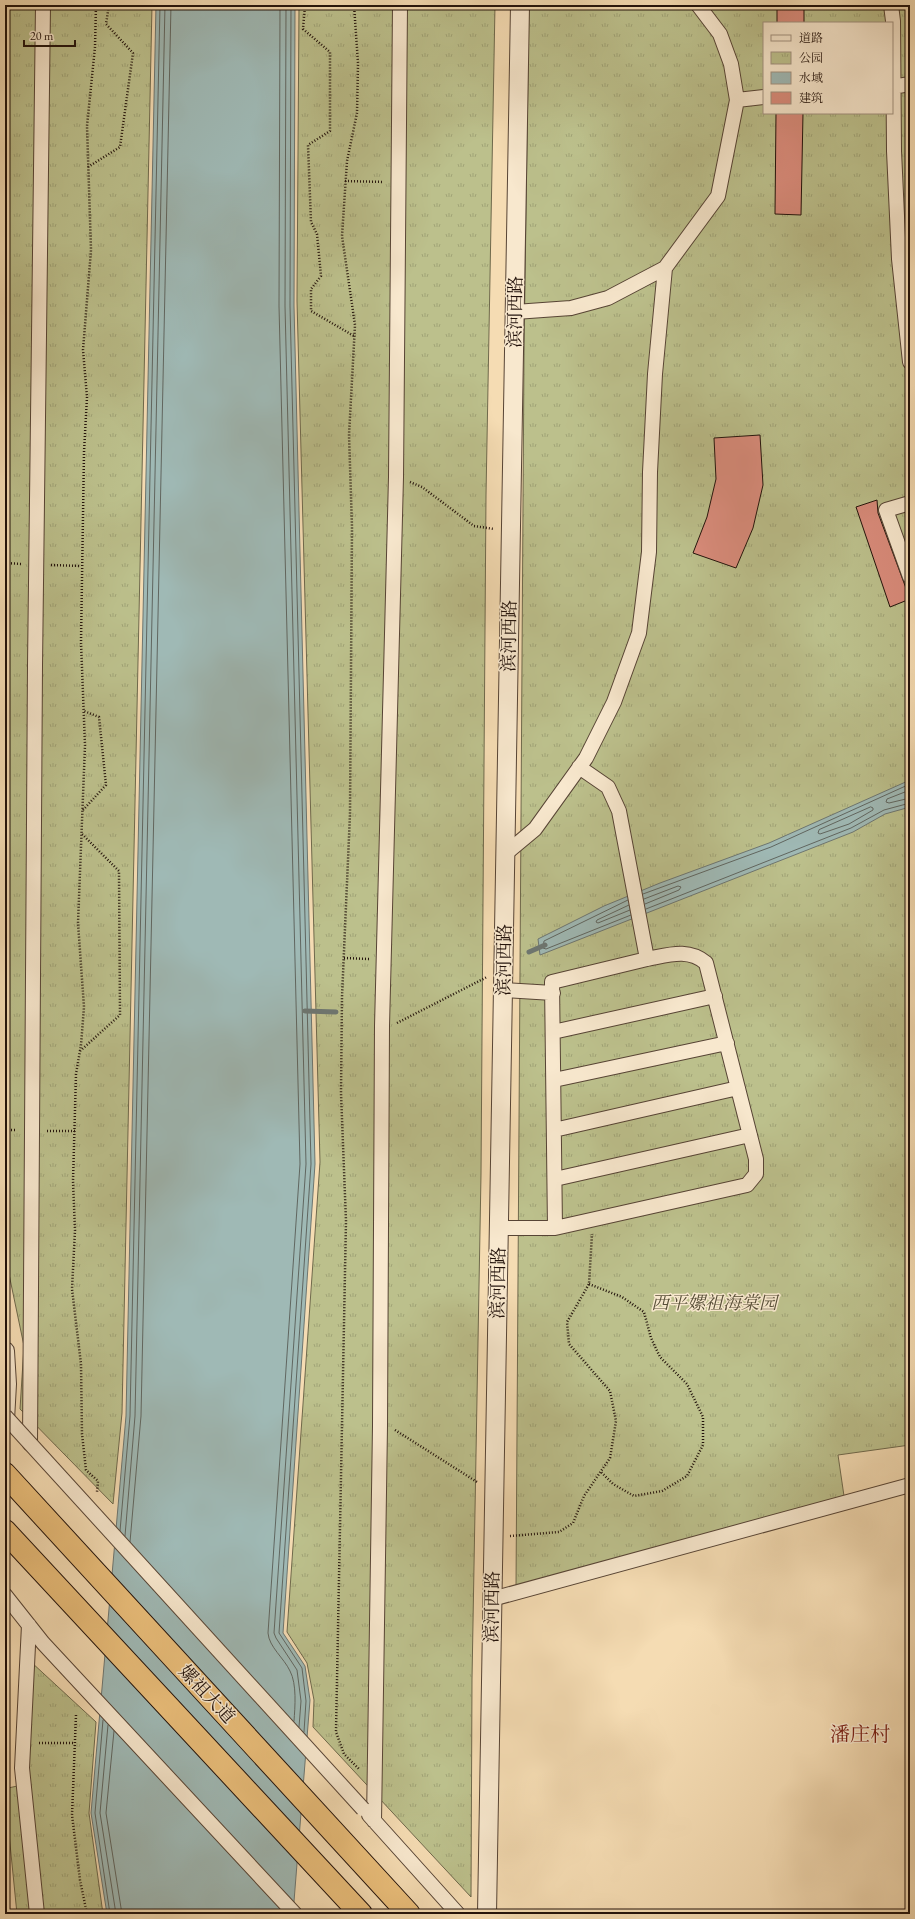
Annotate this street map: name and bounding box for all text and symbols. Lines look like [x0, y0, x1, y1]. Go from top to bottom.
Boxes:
scale bar [24, 22, 75, 48]
legend [763, 22, 893, 114]
text: 20 m [30, 28, 54, 44]
text: 道路 [799, 30, 823, 46]
text: 公园 [799, 50, 823, 66]
text: 水域 [799, 70, 823, 86]
text: 建筑 [799, 90, 823, 106]
street label: 滨河西路 [502, 276, 527, 348]
street label: 滨河西路 [496, 600, 521, 672]
street label: 滨河西路 [491, 924, 516, 996]
street label: 滨河西路 [485, 1247, 510, 1319]
park label: 西平嫘祖海棠园 [651, 1291, 780, 1314]
street label: 滨河西路 [479, 1571, 504, 1643]
street label: 嫘祖大道 [174, 1659, 240, 1728]
district label: 潘庄村 [830, 1721, 890, 1747]

